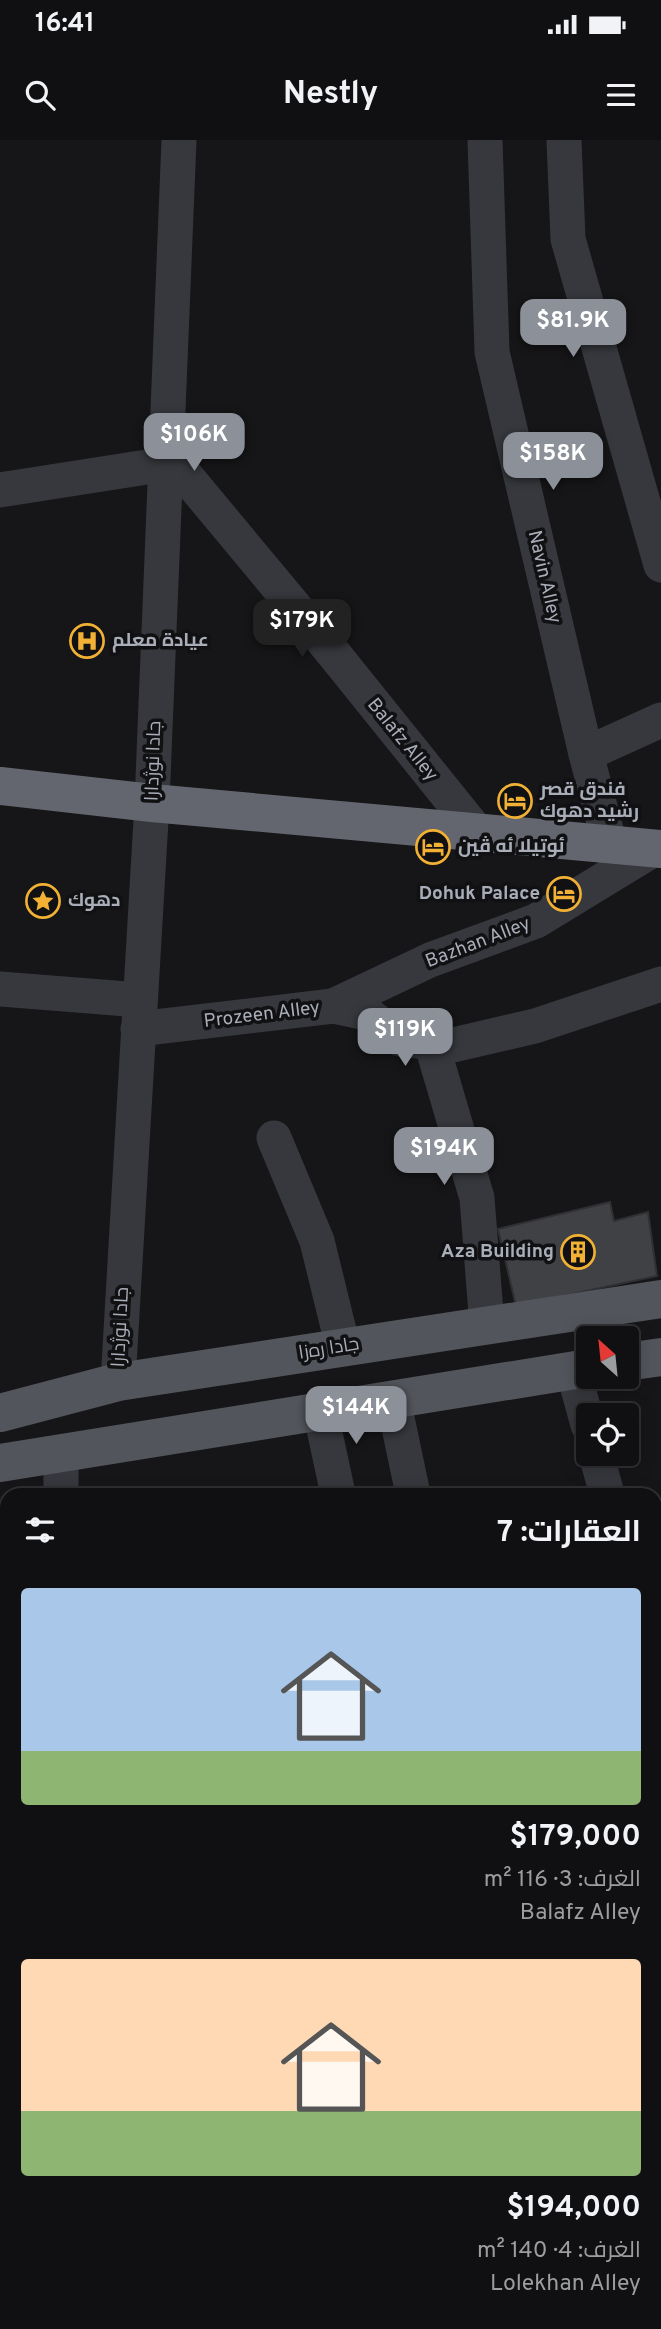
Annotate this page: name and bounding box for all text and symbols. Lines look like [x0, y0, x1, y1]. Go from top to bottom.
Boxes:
text: 16:41 [35, 8, 95, 41]
text: Nestly [283, 75, 378, 115]
icon: search [21, 76, 59, 114]
icon: menu [602, 76, 640, 114]
pin: $81.9K [516, 300, 630, 359]
text: $81.9K [536, 307, 610, 336]
pin: $106K [145, 414, 243, 473]
text: $106K [160, 421, 228, 450]
pin: $158K [504, 432, 602, 492]
text: $158K [519, 440, 587, 469]
street label: Navin Alley [522, 528, 566, 626]
pin: $179K [253, 600, 351, 659]
text: $179K [269, 607, 335, 636]
hospital icon: عيادة معلم [68, 622, 106, 660]
place label: عيادة معلم [112, 629, 209, 653]
street label: Balafz Alley [361, 694, 443, 786]
street label: جادا نوژدارا [141, 720, 167, 802]
place label: فندق قصر رشيد دهوك [539, 778, 639, 824]
hotel icon: فندق قصر رشيد دهوك [496, 782, 534, 820]
hotel icon: ئوتيلا ئه ڤين [414, 828, 452, 866]
place label: ئوتيلا ئه ڤين [458, 835, 564, 859]
hotel icon: Dohuk Palace [545, 875, 583, 913]
place icon: دهوك [24, 882, 62, 920]
place label: Dohuk Palace [419, 882, 540, 906]
place label: دهوك [68, 889, 121, 913]
street label: Bazhan Alley [422, 912, 534, 974]
street label: Prozeen Alley [203, 996, 321, 1034]
pin: $119K [356, 1009, 454, 1068]
text: $119K [374, 1016, 436, 1045]
pin: $194K [395, 1128, 493, 1187]
text: $194K [410, 1135, 478, 1164]
building icon: Aza Building [559, 1233, 597, 1271]
place label: Aza Building [441, 1240, 554, 1264]
street label: جادا نوژدارا [107, 1286, 135, 1368]
north arrow [576, 1326, 639, 1390]
map controls [576, 1326, 639, 1466]
street label: جادا ره‌زا [297, 1332, 361, 1366]
pin: $144K [307, 1386, 405, 1446]
text: $144K [322, 1394, 390, 1423]
button: locate [576, 1403, 639, 1466]
icon: filters [21, 1511, 59, 1549]
text: العقارات: 7 [497, 1515, 641, 1552]
icon: home [268, 1633, 394, 1759]
text: $179,000 [510, 1819, 641, 1856]
text: الغرف: 3 · 116 m² [484, 1866, 641, 1895]
text: Balafz Alley [520, 1899, 641, 1928]
icon: home [268, 2004, 394, 2130]
text: $194,000 [506, 2190, 641, 2227]
text: الغرف: 4 · 140 m² [477, 2237, 641, 2266]
text: Lolekhan Alley [490, 2270, 641, 2299]

